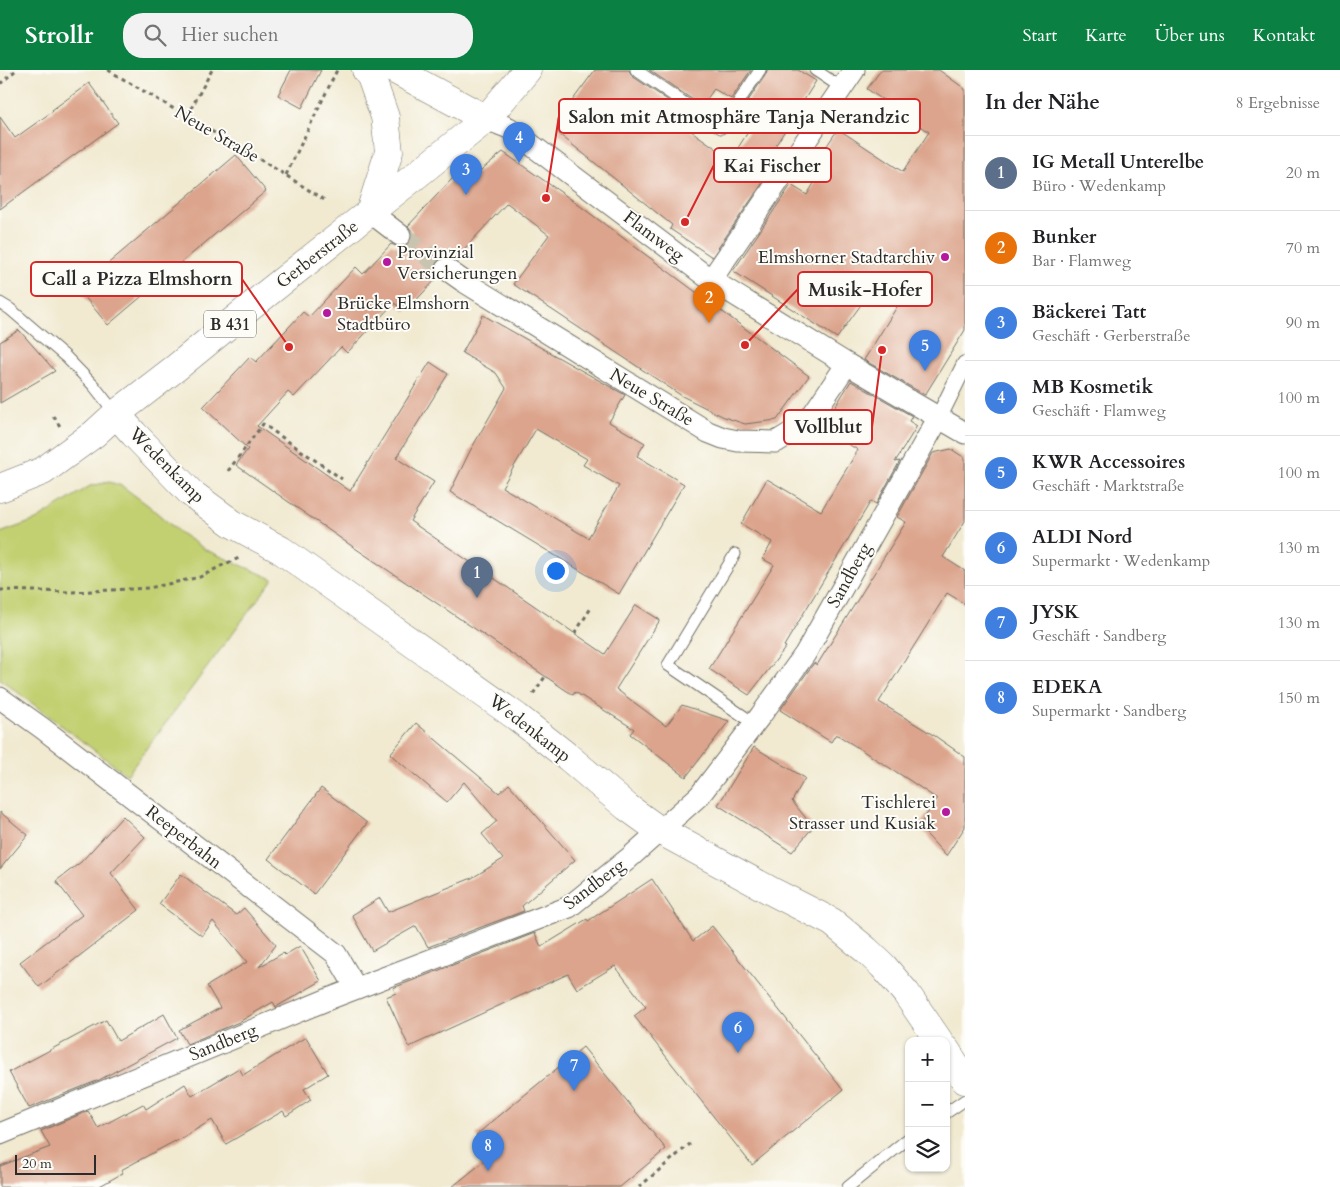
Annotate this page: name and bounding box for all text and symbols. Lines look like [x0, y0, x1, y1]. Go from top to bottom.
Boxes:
search box [123, 13, 473, 58]
text: Strollr [25, 19, 93, 52]
icon: search [141, 21, 169, 49]
text: Hier suchen [181, 22, 279, 48]
text: Start [1022, 23, 1057, 48]
text: Karte [1085, 23, 1127, 48]
text: Über uns [1155, 23, 1225, 48]
text: Kontakt [1253, 23, 1315, 48]
text: In der Nähe [985, 88, 1100, 117]
text: 8 Ergebnisse [1235, 92, 1320, 114]
callout: Salon mit Atmosphäre Tanja Nerandzic [559, 99, 920, 133]
street label: Neue Straße [170, 100, 264, 169]
text: Salon mit Atmosphäre Tanja Nerandzic [568, 104, 910, 130]
pin: 4 [503, 122, 535, 163]
callout: Kai Fischer [714, 148, 831, 182]
text: IG Metall Unterelbe [1032, 149, 1204, 175]
text: Kai Fischer [723, 153, 821, 179]
pin: 3 [450, 154, 482, 195]
text: 1 [997, 162, 1005, 184]
text: 20 m [1286, 162, 1320, 184]
text: Büro · Wedenkamp [1032, 175, 1166, 197]
street label: Flamweg [618, 205, 690, 268]
street label: Gerberstraße [271, 214, 364, 295]
text: Bunker [1032, 224, 1096, 250]
text: 2 [997, 237, 1005, 259]
text: 70 m [1286, 237, 1320, 259]
place label: Provinzial Versicherungen [397, 240, 518, 286]
place label: Elmshorner Stadtarchiv [758, 245, 936, 270]
text: Bar · Flamweg [1032, 250, 1131, 272]
marker: Elmshorner Stadtarchiv [939, 251, 951, 263]
marker: Provinzial Versicherungen [381, 256, 393, 268]
callout: Call a Pizza Elmshorn [31, 262, 242, 296]
text: Call a Pizza Elmshorn [42, 266, 233, 292]
callout: Musik-Hofer [798, 272, 932, 306]
text: Musik-Hofer [808, 277, 922, 303]
pin: 2 [693, 282, 725, 323]
place label: Brücke Elmshorn Stadtbüro [337, 291, 471, 337]
text: Bäckerei Tatt [1032, 299, 1146, 325]
marker: Brücke Elmshorn Stadtbüro [321, 307, 333, 319]
road number: B 431 [204, 310, 256, 338]
text: 3 [997, 312, 1005, 334]
text: 90 m [1286, 312, 1320, 334]
text: Geschäft · Gerberstraße [1032, 325, 1190, 347]
pin: 5 [909, 330, 941, 371]
street label: Neue Straße [605, 362, 699, 432]
text: MB Kosmetik [1032, 374, 1153, 400]
text: 4 [997, 387, 1005, 409]
text: 100 m [1278, 387, 1320, 409]
text: Geschäft · Flamweg [1032, 400, 1166, 422]
callout: Vollblut [784, 410, 872, 444]
text: Vollblut [794, 414, 862, 440]
street label: Wedenkamp [122, 421, 210, 509]
text: KWR Accessoires [1032, 449, 1185, 475]
text: 5 [997, 462, 1005, 484]
text: 100 m [1278, 462, 1320, 484]
text: Geschäft · Marktstraße [1032, 475, 1184, 497]
text: ALDI Nord [1032, 524, 1132, 550]
street label: Sandberg [821, 537, 878, 612]
text: 6 [997, 537, 1005, 559]
text: 130 m [1278, 537, 1320, 559]
text: Supermarkt · Wedenkamp [1032, 550, 1210, 572]
pin: 1 [461, 557, 493, 598]
your location [543, 558, 569, 584]
text: JYSK [1032, 599, 1079, 625]
text: 7 [997, 612, 1005, 634]
text: 130 m [1278, 612, 1320, 634]
text: Geschäft · Sandberg [1032, 625, 1166, 647]
text: EDEKA [1032, 674, 1102, 700]
text: 8 [997, 687, 1005, 709]
text: 150 m [1278, 687, 1320, 709]
street label: Wedenkamp [482, 688, 576, 768]
text: Supermarkt · Sandberg [1032, 700, 1186, 722]
place label: Tischlerei Strasser und Kusiak [789, 790, 936, 836]
street label: Reeperbahn [140, 800, 228, 876]
marker: Tischlerei Strasser und Kusiak [940, 806, 952, 818]
street label: Sandberg [558, 852, 631, 916]
pin: 6 [722, 1012, 754, 1053]
street label: Sandberg [186, 1017, 262, 1067]
map controls [905, 1037, 950, 1172]
button: + [905, 1037, 950, 1082]
pin: 7 [558, 1050, 590, 1091]
button: − [905, 1082, 950, 1127]
button: layers [905, 1127, 950, 1172]
pin: 8 [472, 1130, 504, 1171]
scale bar [15, 1152, 96, 1175]
text: 20 m [22, 1154, 52, 1173]

